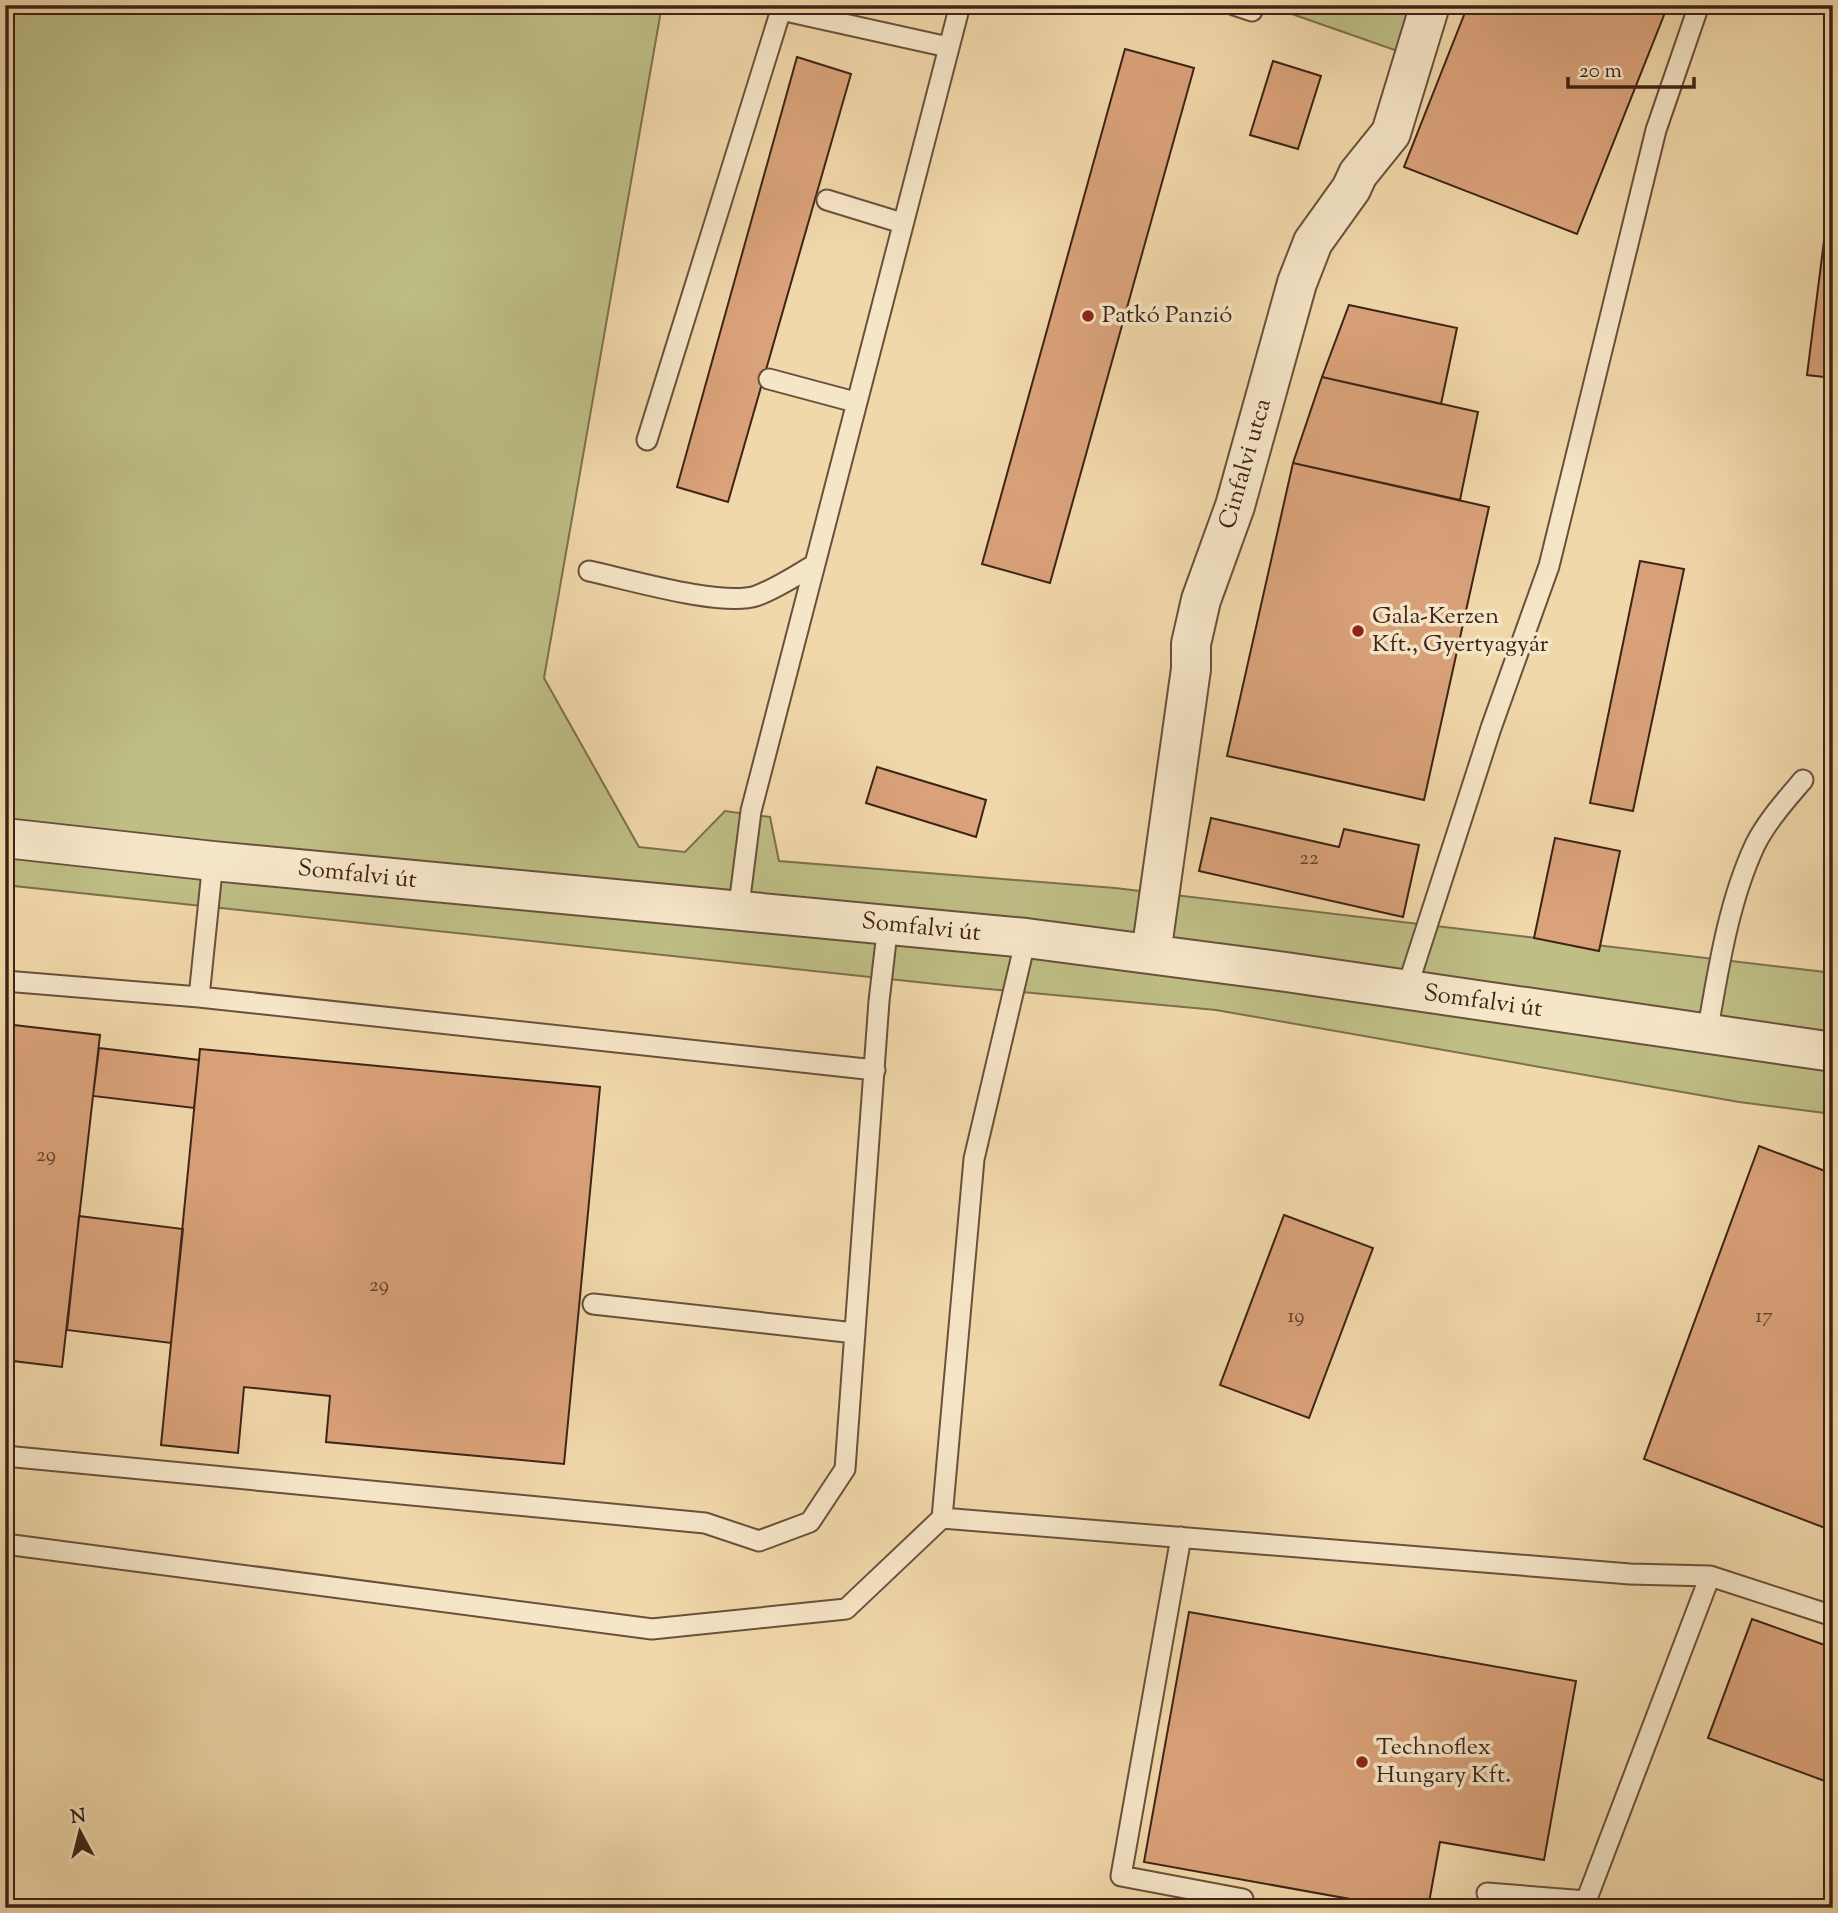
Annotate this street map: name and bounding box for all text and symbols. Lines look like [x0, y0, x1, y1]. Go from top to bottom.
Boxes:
scale bar [1568, 46, 1694, 90]
text: 20 m [1579, 57, 1622, 87]
place label: Patkó Panzió [1102, 299, 1232, 333]
marker: Patkó Panzió [1080, 308, 1096, 324]
street label: Cinfalvi utca [1211, 395, 1281, 533]
place label: Gala-Kerzen Kft., Gyertyagyár [1372, 600, 1549, 662]
marker: Gala-Kerzen Kft., Gyertyagyár [1350, 623, 1366, 639]
house number: 22 [1299, 844, 1319, 874]
street label: Somfalvi út [296, 852, 418, 898]
street label: Somfalvi út [860, 905, 982, 951]
street label: Somfalvi út [1421, 977, 1545, 1027]
house number: 29 [36, 1141, 56, 1171]
house number: 29 [369, 1271, 389, 1301]
house number: 19 [1287, 1302, 1305, 1332]
house number: 17 [1755, 1302, 1773, 1332]
place label: Technoflex Hungary Kft. [1376, 1731, 1511, 1793]
marker: Technoflex Hungary Kft. [1354, 1754, 1370, 1770]
north arrow [46, 1798, 116, 1868]
text: N [69, 1803, 87, 1832]

